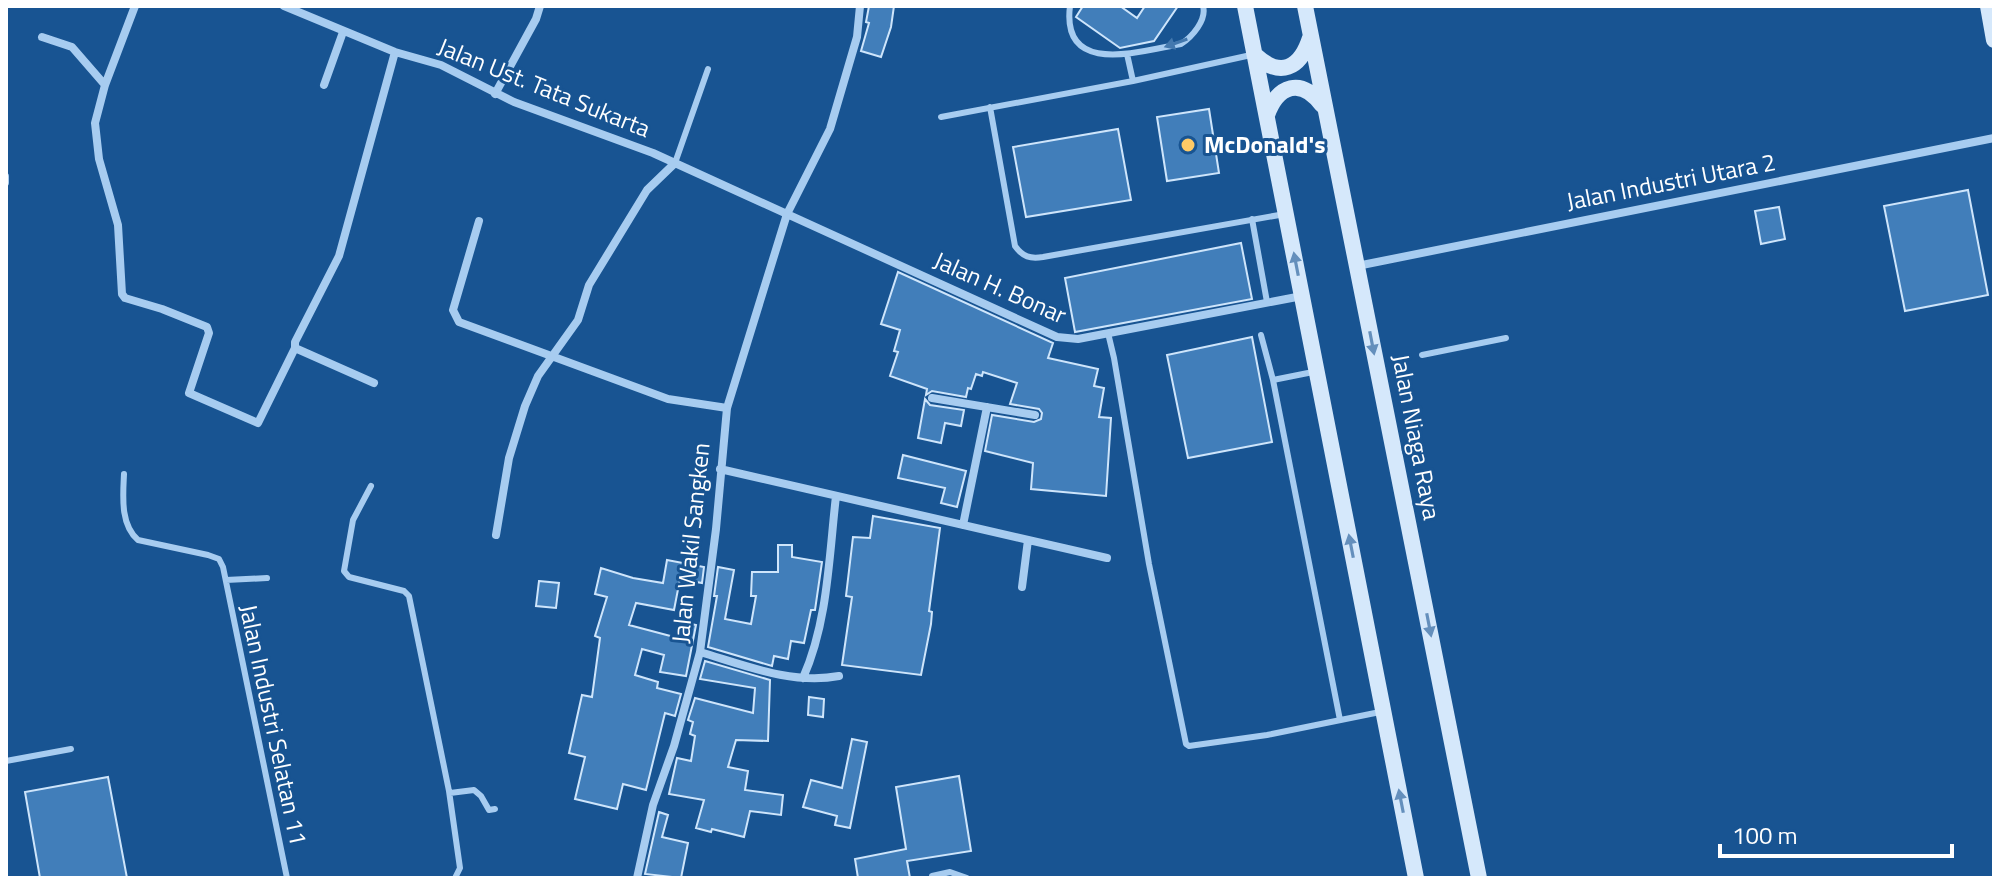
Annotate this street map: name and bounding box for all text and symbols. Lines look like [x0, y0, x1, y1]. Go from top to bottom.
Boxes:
street label: Jalan Ust. Tata Sukarta [433, 28, 656, 146]
one-way arrow [1164, 37, 1188, 49]
place label: McDonald's [1204, 126, 1326, 162]
marker: McDonald's [1179, 136, 1197, 154]
street label: Jalan Industri Utara 2 [1563, 143, 1778, 219]
street label: Jalan H. Bonar [928, 242, 1073, 332]
one-way arrow [1289, 251, 1302, 276]
one-way arrow [1366, 330, 1379, 355]
street label: Jalan Niaga Raya [1383, 351, 1451, 523]
street label: Jalan Wakil Sangken [662, 441, 718, 645]
one-way arrow [1345, 534, 1357, 559]
street label: Jalan Industri Selatan 11 [231, 601, 317, 849]
one-way arrow [1423, 613, 1435, 638]
one-way arrow [1394, 789, 1407, 814]
scale bar [1720, 808, 1952, 858]
text: 100 m [1732, 817, 1798, 853]

